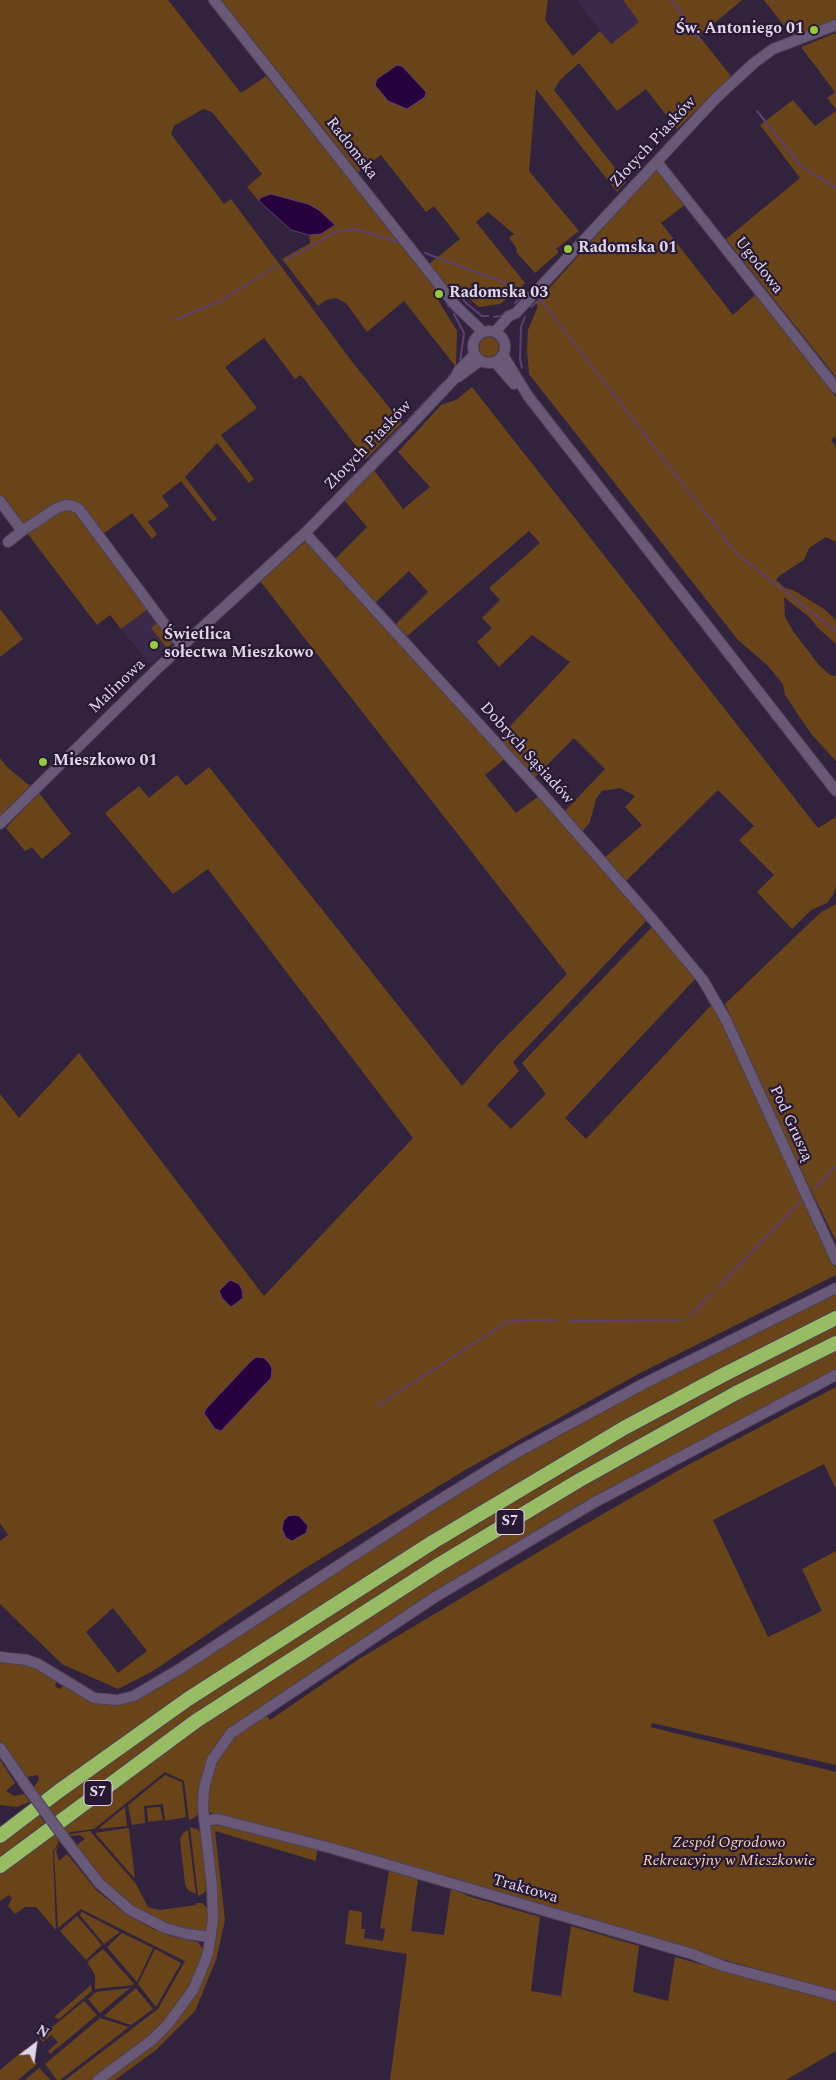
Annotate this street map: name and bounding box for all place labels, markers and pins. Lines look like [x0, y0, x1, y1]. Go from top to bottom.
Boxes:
place label: Św. Antoniego 01 [676, 20, 804, 40]
marker: Św. Antoniego 01 [808, 24, 820, 36]
place label: Radomska 01 [578, 239, 677, 259]
marker: Radomska 01 [562, 243, 574, 255]
place label: Radomska 03 [449, 284, 548, 304]
marker: Radomska 03 [433, 288, 445, 300]
place label: Świetlica sołectwa Mieszkowo [164, 626, 313, 664]
marker: Świetlica sołectwa Mieszkowo [148, 639, 160, 651]
place label: Mieszkowo 01 [53, 752, 158, 772]
marker: Mieszkowo 01 [37, 756, 49, 768]

